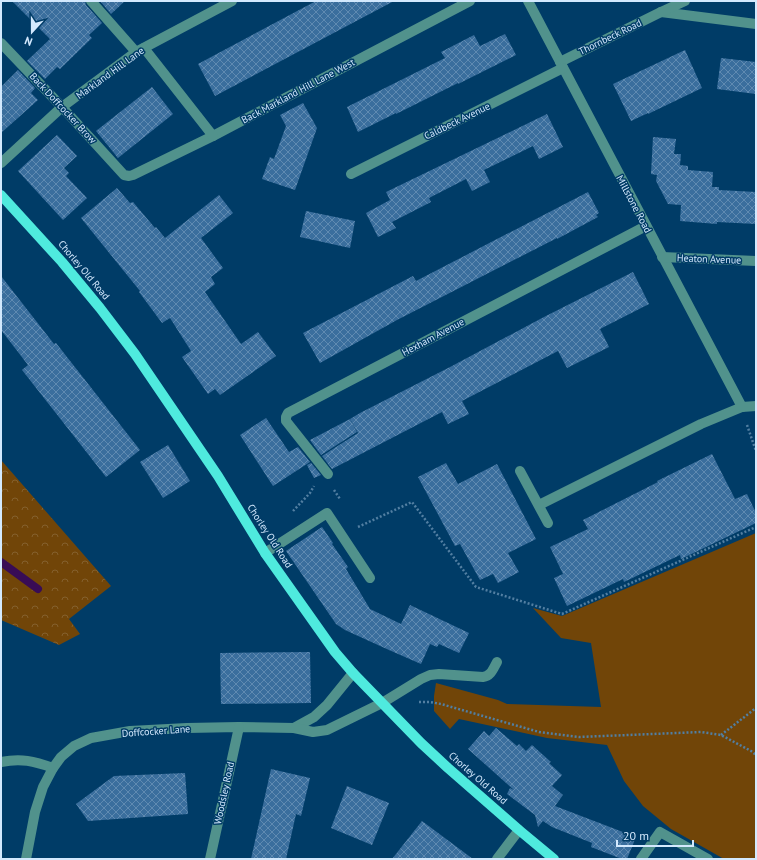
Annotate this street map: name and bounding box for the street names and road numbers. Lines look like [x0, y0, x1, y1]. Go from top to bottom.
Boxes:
street label: Thornbeck Road [576, 16, 644, 58]
street label: Markland Hill Lane [73, 44, 147, 102]
street label: Back Markland Hill Lane West [239, 55, 357, 126]
street label: Back Doffcocker Brow [27, 70, 100, 147]
street label: Caldbeck Avenue [422, 99, 492, 143]
street label: Millstone Road [613, 173, 655, 235]
street label: Chorley Old Road [55, 238, 113, 302]
street label: Heaton Avenue [677, 251, 741, 267]
street label: Hexham Avenue [400, 315, 466, 359]
street label: Chorley Old Road [244, 502, 296, 570]
street label: Doffcocker Lane [121, 722, 191, 740]
street label: Chorley Old Road [446, 749, 510, 807]
street label: Woodsley Road [211, 760, 237, 826]

